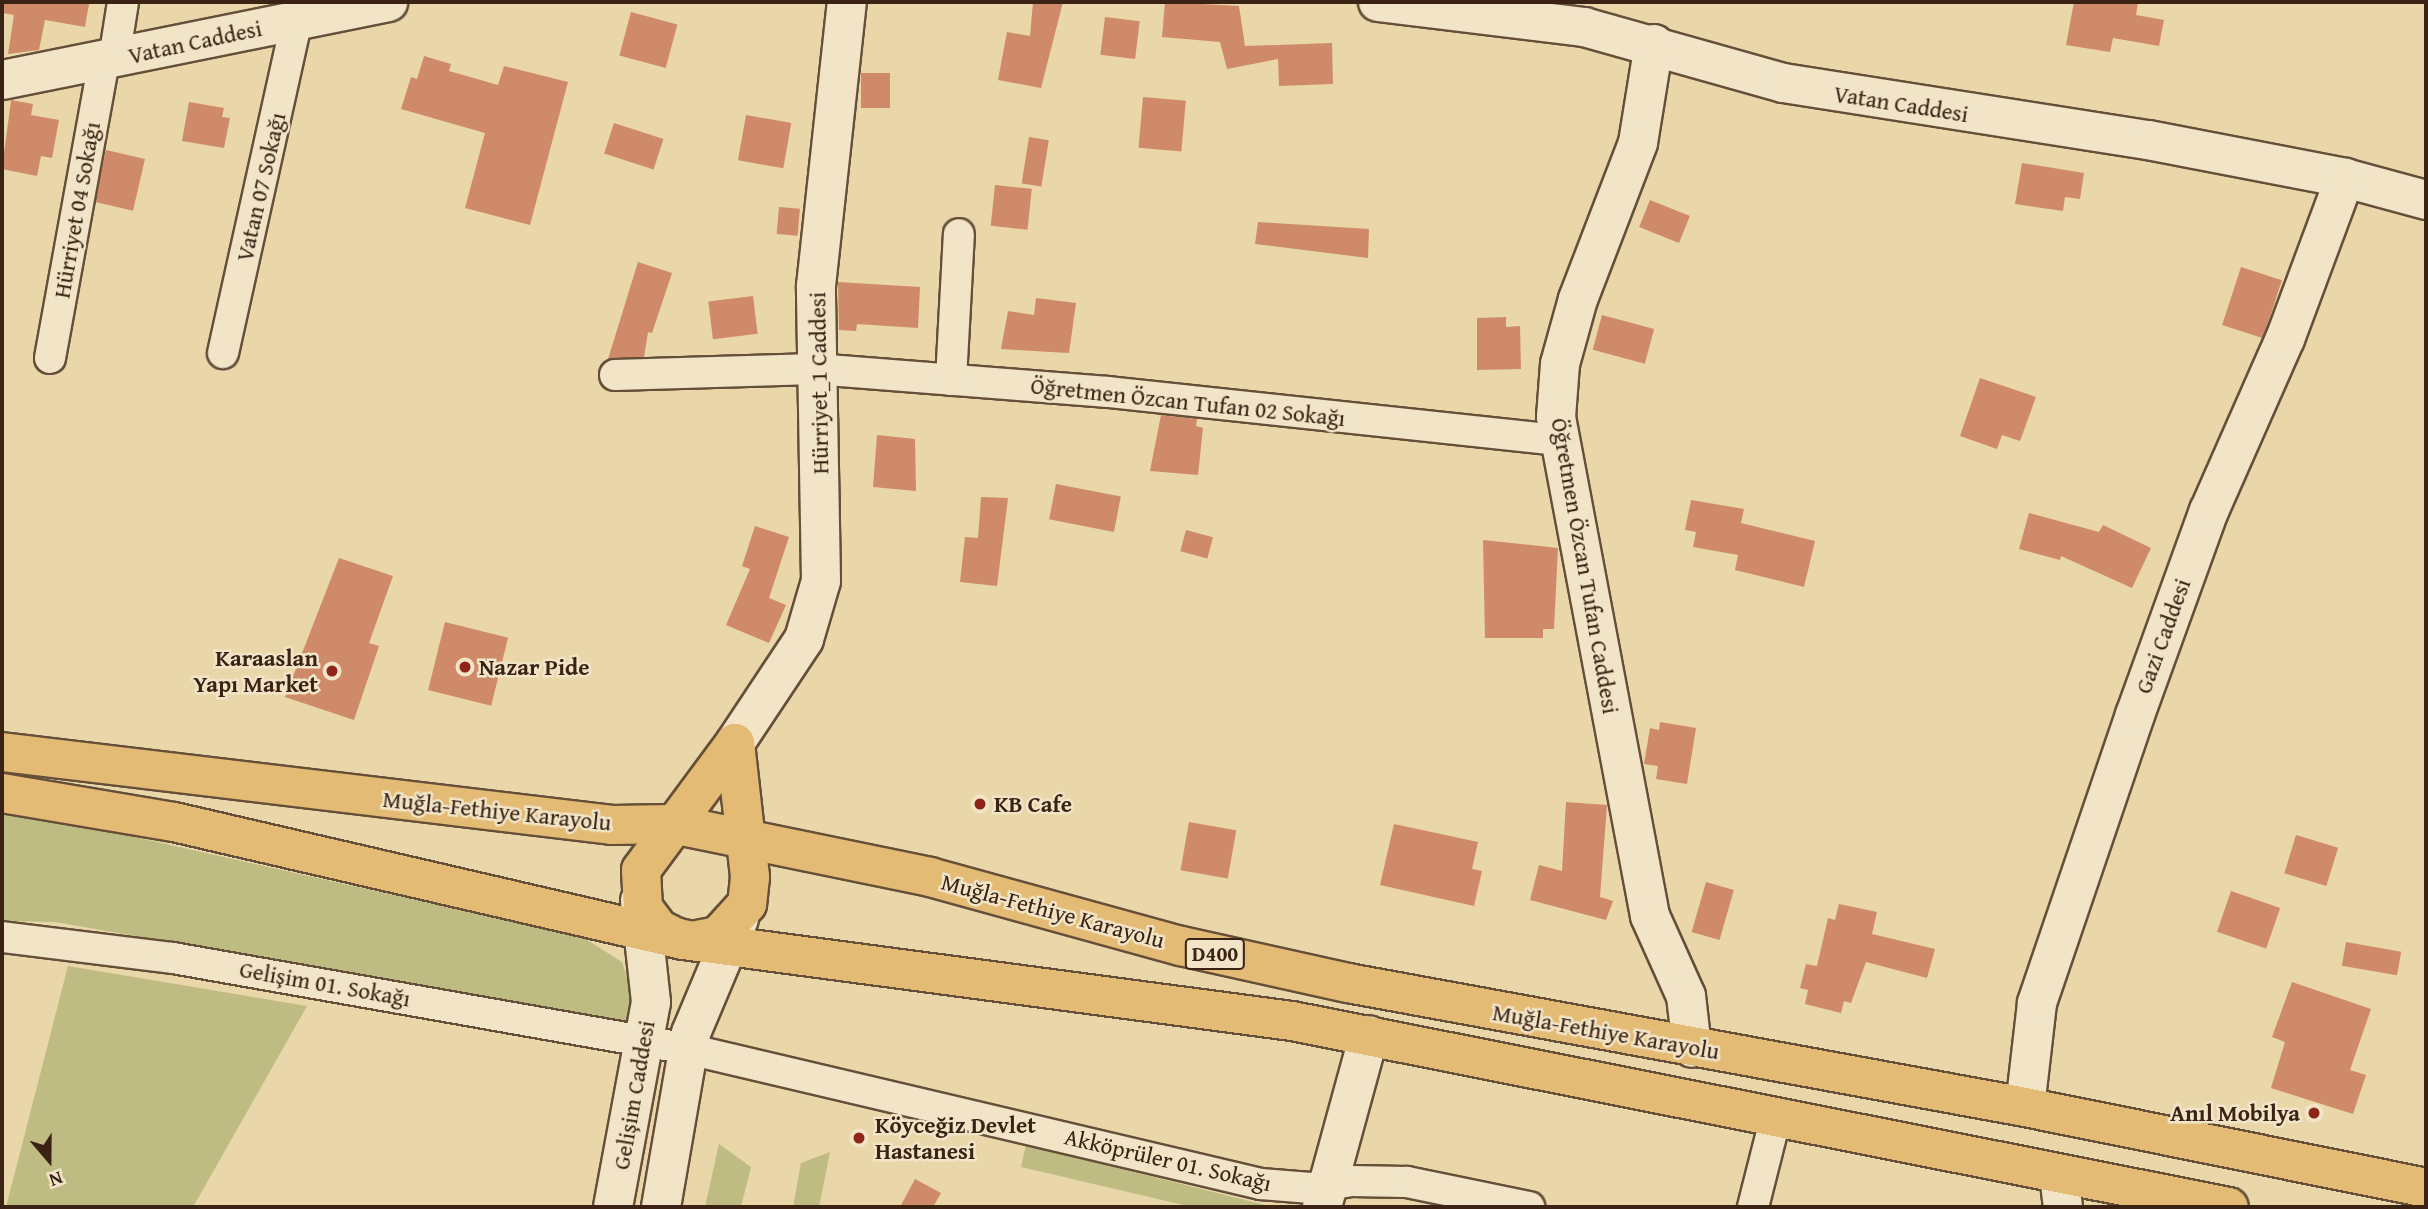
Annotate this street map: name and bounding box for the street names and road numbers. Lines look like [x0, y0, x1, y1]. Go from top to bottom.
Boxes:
street label: Vatan Caddesi [126, 14, 264, 70]
street label: Vatan Caddesi [1832, 80, 1970, 128]
street label: Vatan 07 Sokağı [230, 110, 292, 264]
street label: Hürriyet 04 Sokağı [48, 120, 106, 300]
street label: Hürriyet_1 Caddesi [804, 292, 834, 474]
street label: Öğretmen Özcan Tufan 02 Sokağı [1029, 372, 1347, 432]
street label: Öğretmen Özcan Tufan Caddesi [1545, 416, 1625, 716]
street label: Gazi Caddesi [2129, 575, 2197, 697]
street label: Muğla-Fethiye Karayolu [381, 785, 613, 837]
street label: Muğla-Fethiye Karayolu [939, 868, 1167, 954]
road number: D400 [1184, 936, 1246, 972]
street label: Gelişim 01. Sokağı [237, 955, 413, 1013]
street label: Muğla-Fethiye Karayolu [1491, 998, 1721, 1066]
street label: Gelişim Caddesi [607, 1018, 661, 1172]
street label: Akköprüler 01. Sokağı [1062, 1123, 1274, 1197]

